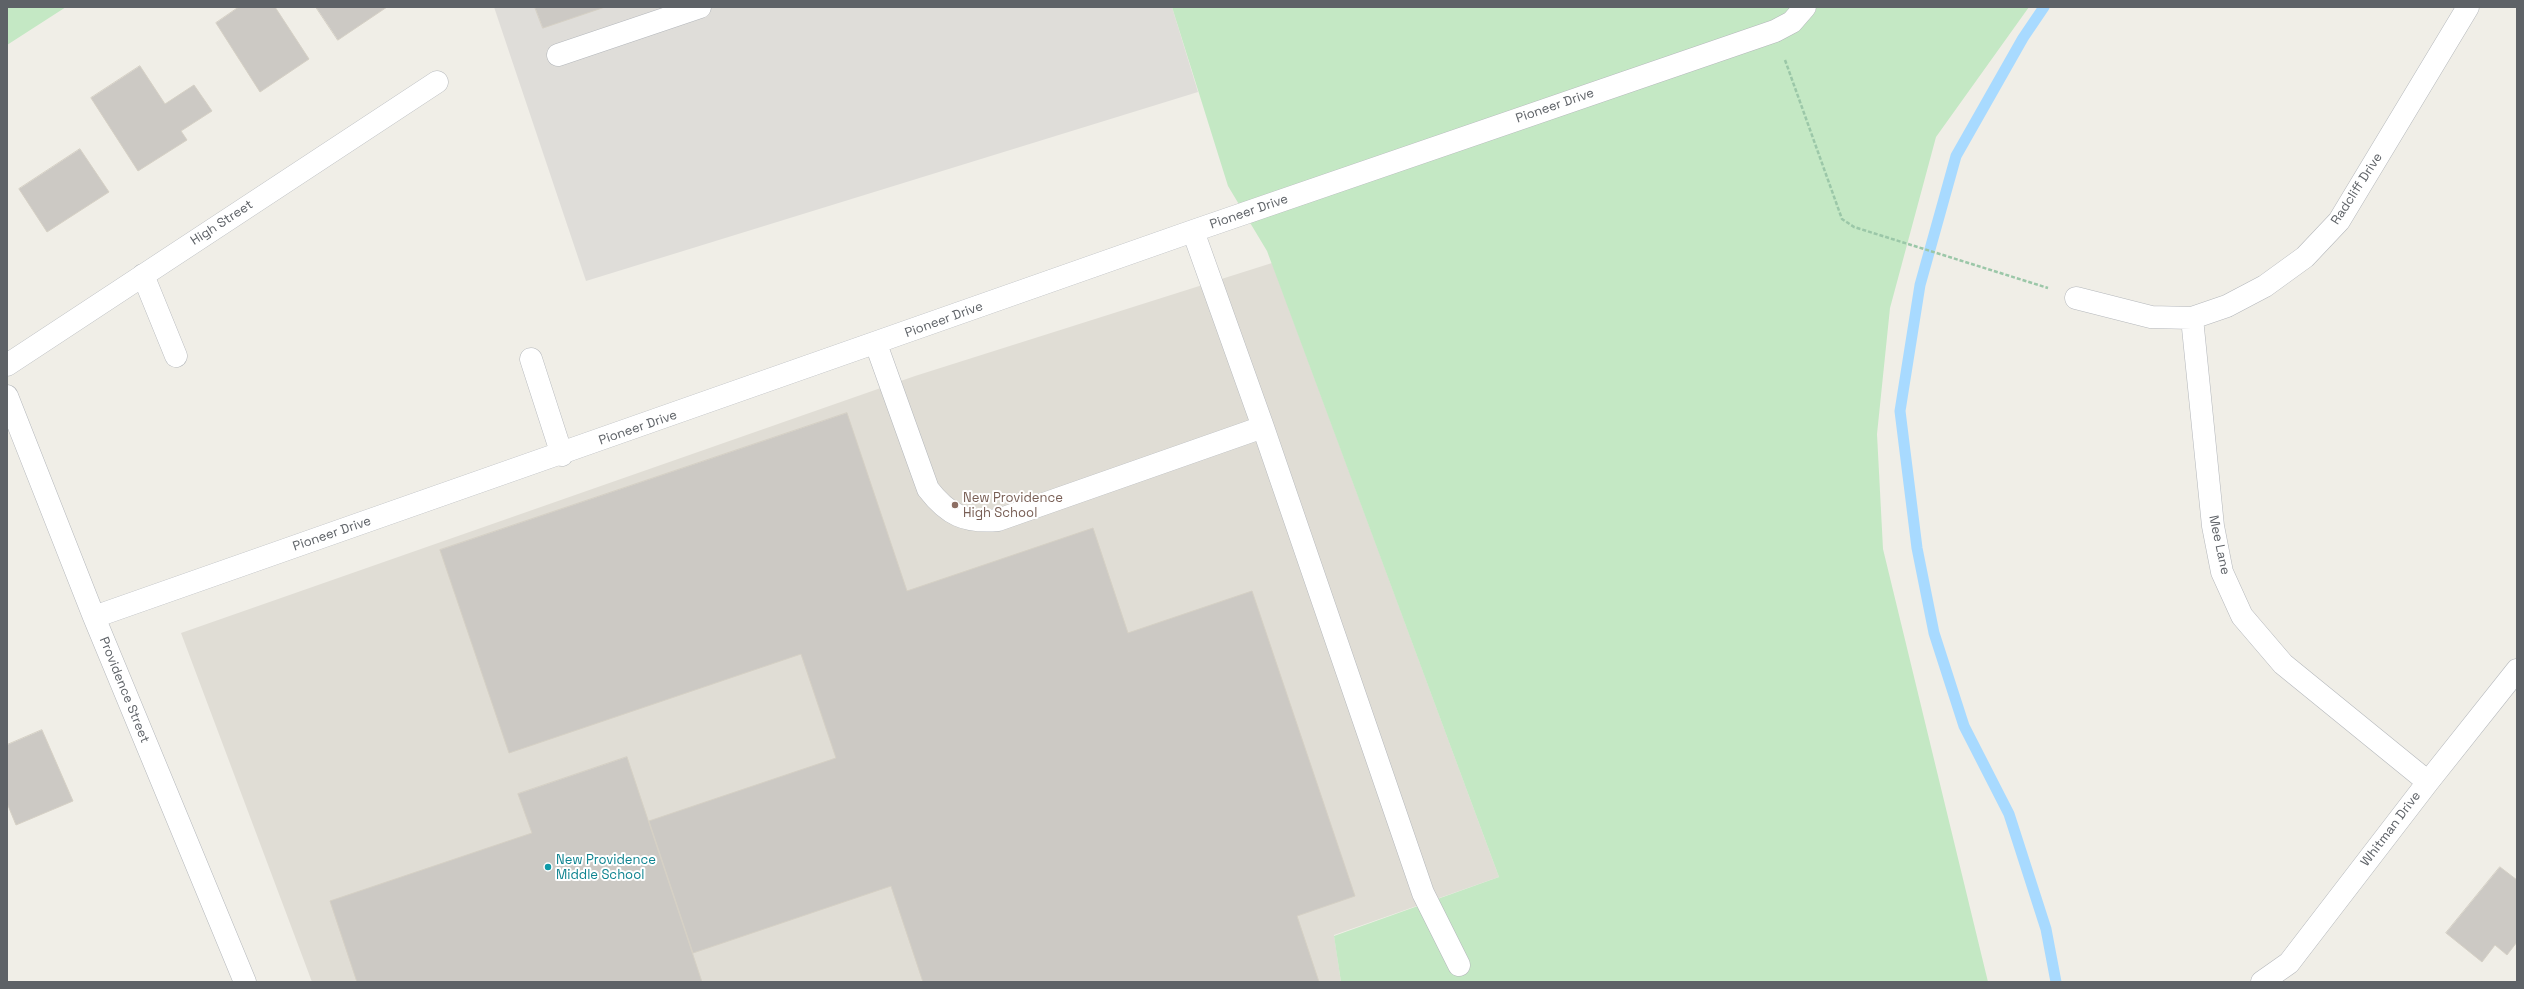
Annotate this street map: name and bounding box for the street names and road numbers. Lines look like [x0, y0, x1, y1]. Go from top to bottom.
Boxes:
street label: Pioneer Drive [1514, 85, 1596, 127]
street label: Radcliff Drive [2328, 150, 2386, 228]
street label: Pioneer Drive [1208, 191, 1290, 233]
street label: High Street [188, 197, 256, 249]
street label: Pioneer Drive [903, 299, 985, 341]
street label: Pioneer Drive [597, 407, 679, 449]
street label: Pioneer Drive [291, 513, 373, 555]
street label: Mee Lane [2205, 514, 2233, 576]
street label: Providence Street [96, 635, 152, 745]
street label: Whitman Drive [2358, 789, 2424, 869]

